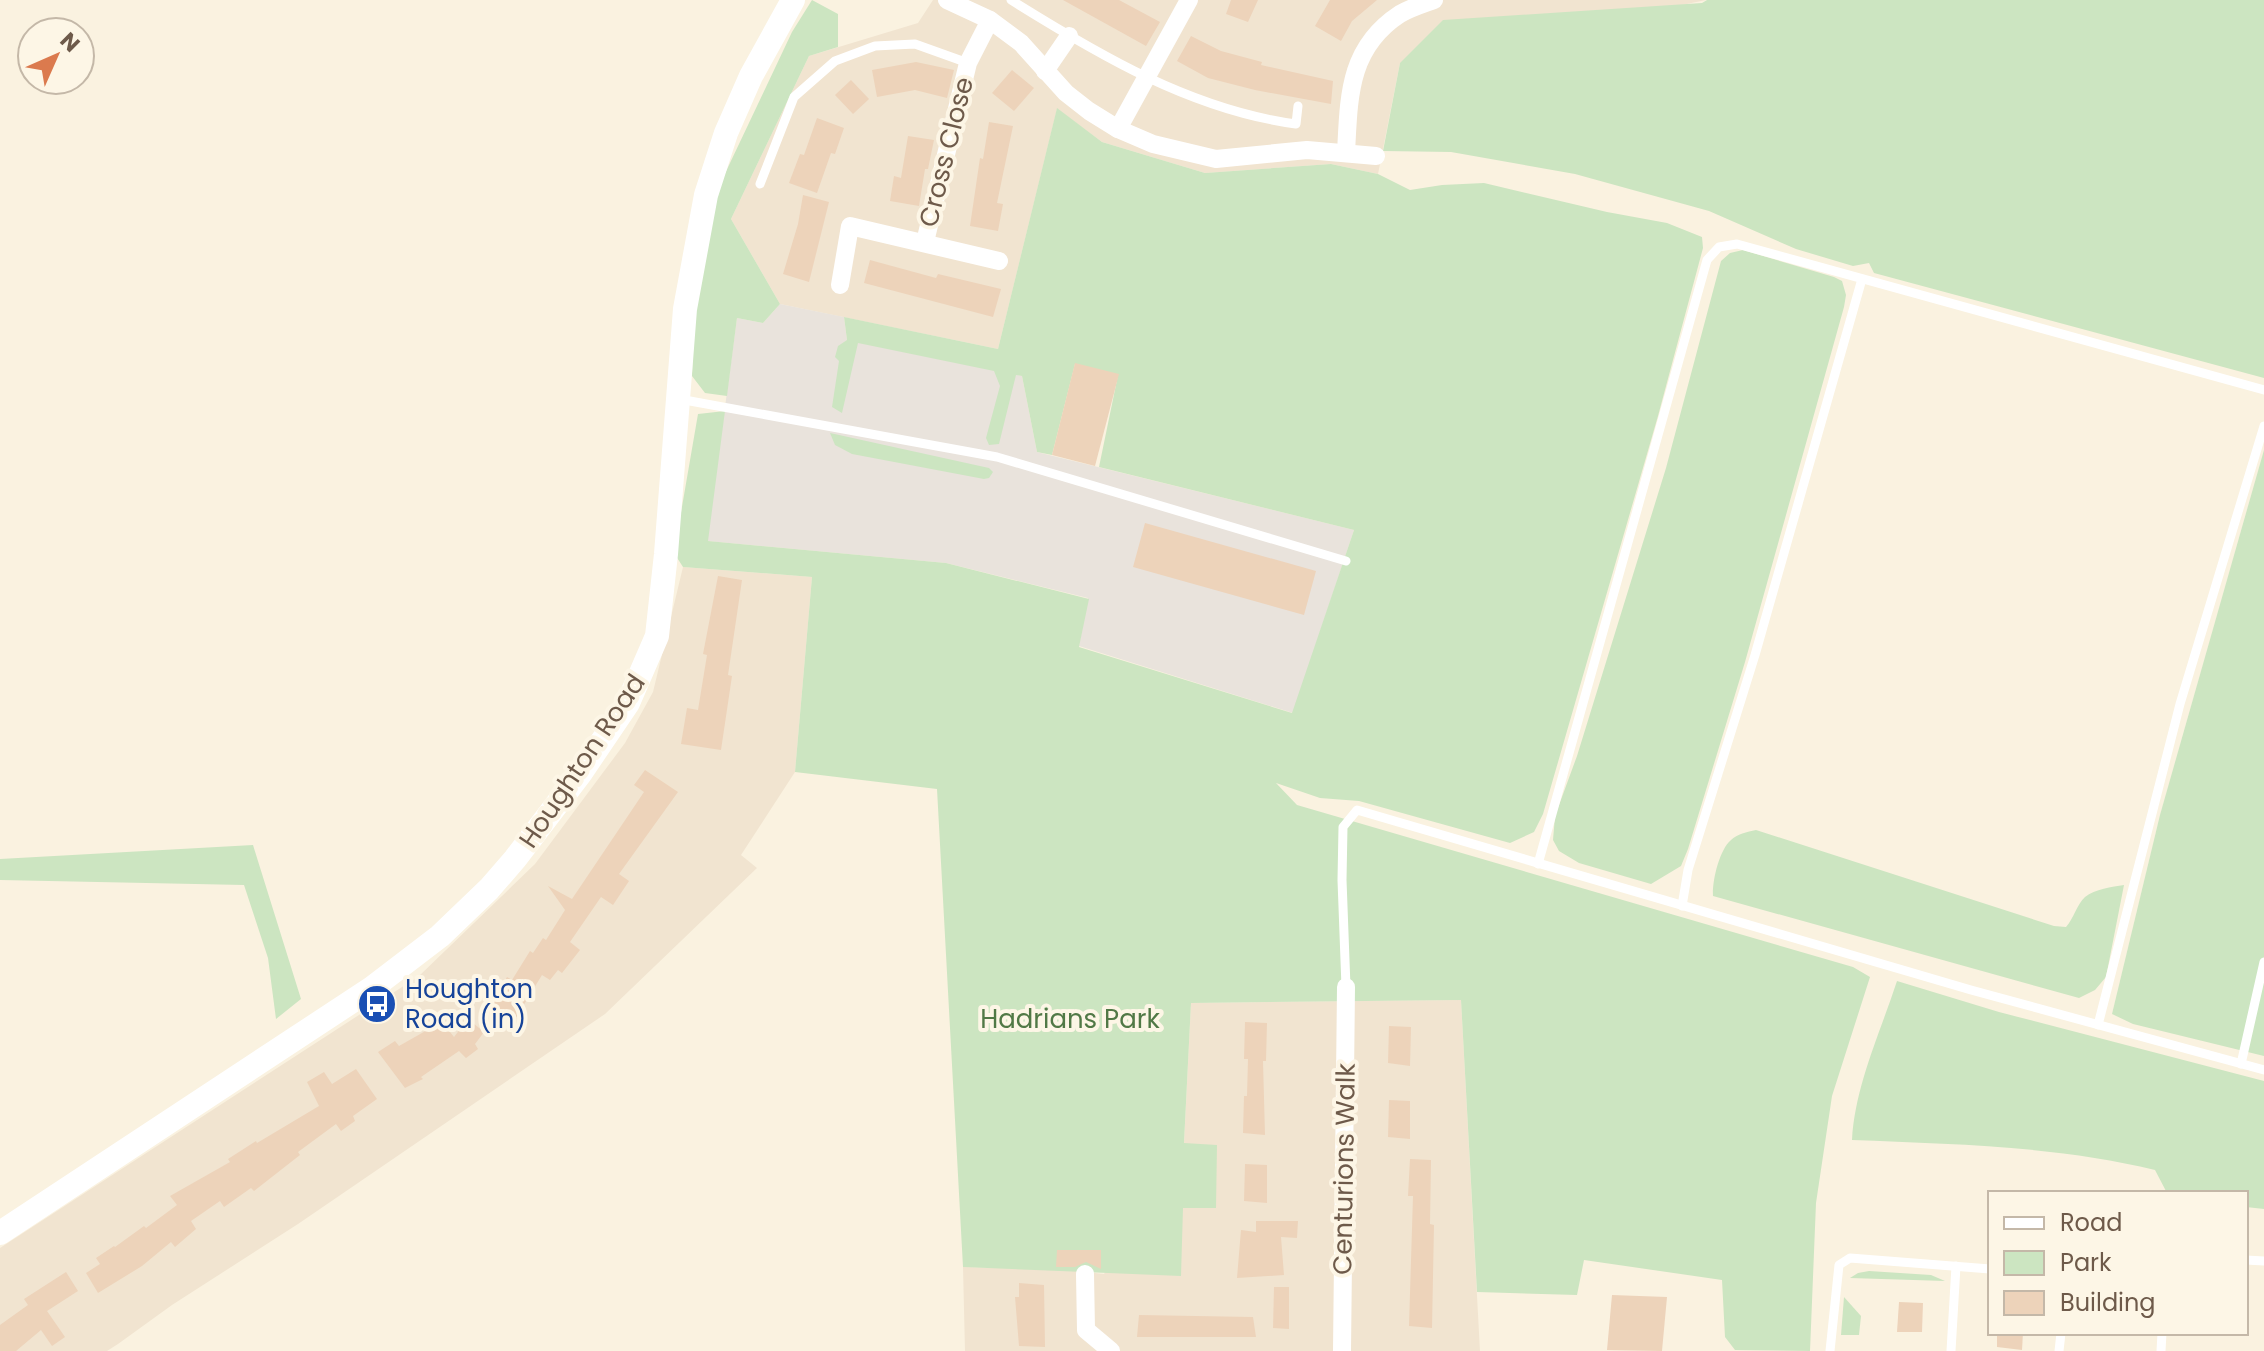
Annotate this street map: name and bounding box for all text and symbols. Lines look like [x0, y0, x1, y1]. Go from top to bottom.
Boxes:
north arrow [16, 16, 96, 96]
text: N [53, 25, 87, 59]
street label: Cross Close [910, 73, 982, 231]
street label: Houghton Road [510, 667, 654, 855]
place label: Houghton Road (in) [405, 971, 533, 1037]
bus stop icon: Houghton Road (in) [356, 983, 398, 1025]
park label: Hadrians Park [980, 1001, 1160, 1037]
street label: Centurions Walk [1324, 1062, 1364, 1275]
legend [1988, 1191, 2248, 1335]
text: Road [2060, 1206, 2122, 1239]
text: Park [2060, 1246, 2112, 1279]
text: Building [2060, 1286, 2156, 1319]

